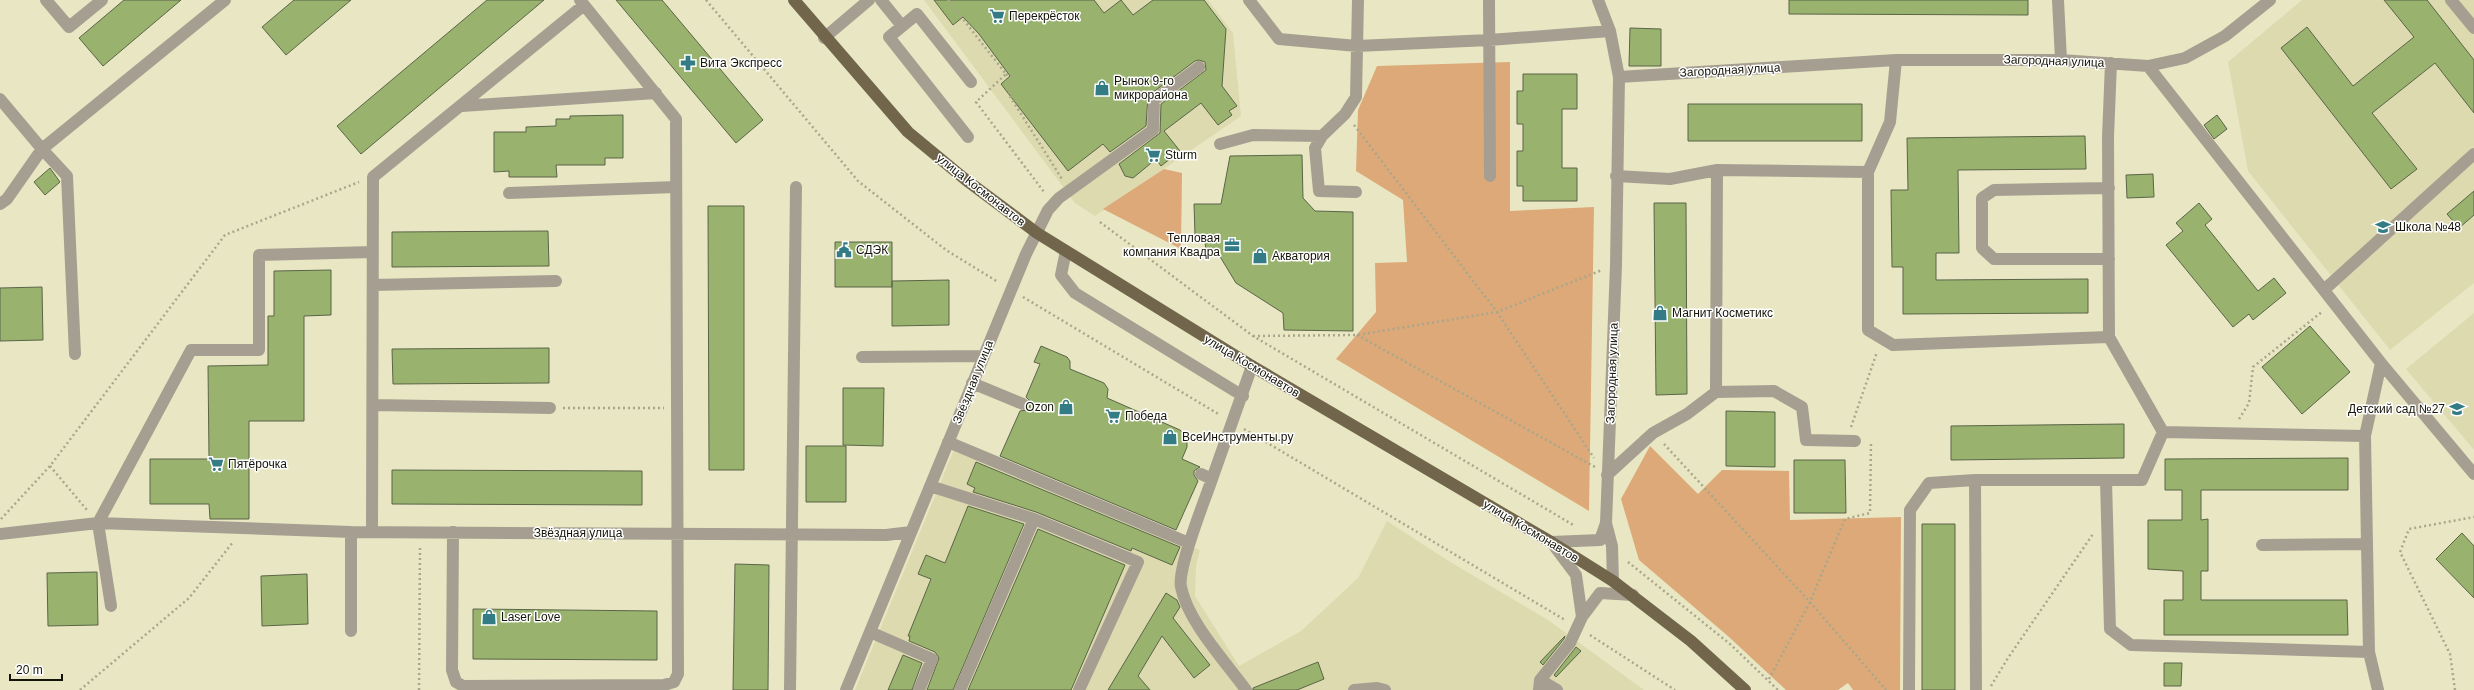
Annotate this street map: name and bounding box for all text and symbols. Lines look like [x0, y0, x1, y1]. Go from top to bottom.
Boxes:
supermarket icon: Перекрёсток [988, 7, 1006, 25]
place label: Перекрёсток [1009, 9, 1080, 23]
street label: Загородная улица [2003, 52, 2105, 70]
pharmacy icon: Вита Экспресс [679, 54, 697, 72]
place label: Вита Экспресс [700, 56, 782, 70]
street label: Загородная улица [1679, 60, 1781, 80]
place label: Рынок 9-го микрорайона [1114, 74, 1188, 102]
shop icon: Рынок 9-го микрорайона [1093, 79, 1111, 97]
supermarket icon: Sturm [1144, 146, 1162, 164]
place label: Sturm [1165, 148, 1197, 162]
street label: улица Космонавтов [934, 151, 1028, 229]
school or university icon: Школа №48 [2374, 218, 2392, 236]
place label: Школа №48 [2395, 220, 2461, 234]
place label: Тепловая компания Квадра [1123, 231, 1220, 259]
office icon: Тепловая компания Квадра [1223, 236, 1241, 254]
public building icon: СДЭК [835, 241, 853, 259]
place label: СДЭК [856, 243, 888, 257]
shop icon: Акватория [1251, 247, 1269, 265]
place label: Акватория [1272, 249, 1330, 263]
shop icon: Магнит Косметикс [1651, 304, 1669, 322]
place label: Магнит Косметикс [1672, 306, 1773, 320]
street label: Загородная улица [1603, 322, 1621, 424]
street label: улица Космонавтов [1202, 332, 1302, 400]
street label: Звёздная улица [950, 338, 996, 426]
shop icon: Ozon [1057, 398, 1075, 416]
place label: Ozon [1025, 400, 1054, 414]
school or university icon: Детский сад №27 [2448, 400, 2466, 418]
place label: Детский сад №27 [2348, 402, 2445, 416]
supermarket icon: Победа [1104, 407, 1122, 425]
place label: Победа [1125, 409, 1167, 423]
shop icon: ВсеИнструменты.ру [1161, 428, 1179, 446]
place label: ВсеИнструменты.ру [1182, 430, 1293, 444]
supermarket icon: Пятёрочка [207, 455, 225, 473]
place label: Пятёрочка [228, 457, 287, 471]
street label: улица Космонавтов [1481, 497, 1581, 565]
street label: Звёздная улица [534, 526, 623, 540]
shop icon: Laser Love [480, 608, 498, 626]
place label: Laser Love [501, 610, 561, 624]
scale bar [10, 656, 62, 682]
text: 20 m [16, 663, 43, 677]

